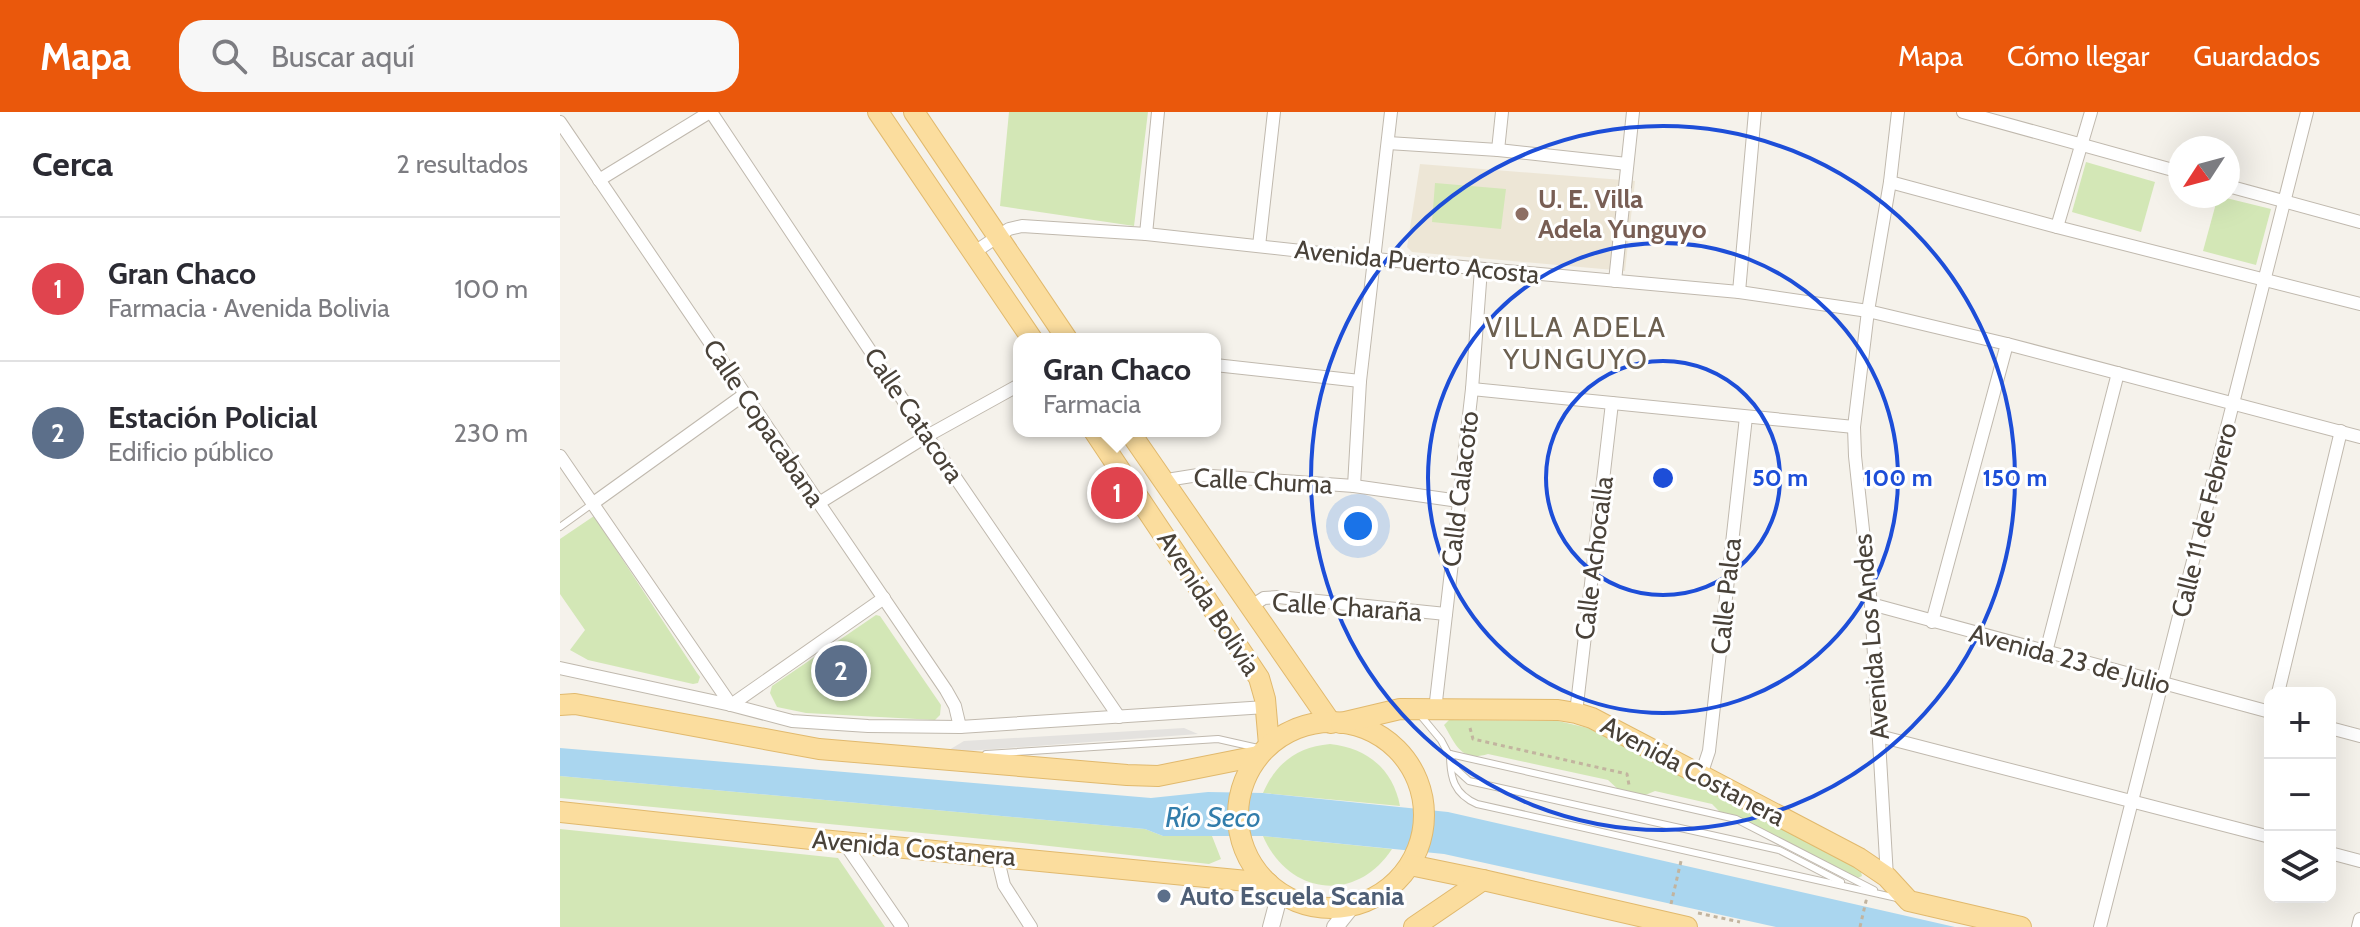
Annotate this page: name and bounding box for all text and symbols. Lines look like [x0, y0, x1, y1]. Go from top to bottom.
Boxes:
search box [179, 20, 739, 92]
text: Mapa [40, 33, 131, 80]
icon: search [207, 34, 251, 78]
text: Buscar aquí [271, 38, 414, 75]
text: Mapa [1898, 39, 1963, 73]
text: Cómo llegar [2007, 39, 2149, 73]
text: Guardados [2193, 39, 2320, 73]
north arrow [2168, 136, 2240, 208]
text: Cerca [32, 143, 113, 185]
text: 2 resultados [396, 148, 528, 180]
place label: U. E. Villa Adela Yunguyo [1538, 183, 1707, 245]
marker: U. E. Villa Adela Yunguyo [1513, 205, 1531, 223]
street label: Avenida Puerto Acosta [1293, 233, 1542, 291]
text: Gran Chaco [108, 255, 256, 292]
text: 1 [53, 273, 63, 305]
text: 100 m [455, 273, 528, 305]
text: Farmacia · Avenida Bolivia [108, 292, 390, 324]
district label: VILLA ADELA YUNGUYO [1485, 310, 1667, 376]
street label: Calle Copacabana [696, 333, 832, 513]
popup [1013, 333, 1221, 437]
street label: Calle Catacora [857, 342, 971, 489]
text: Gran Chaco [1043, 351, 1191, 388]
text: Farmacia [1043, 388, 1141, 420]
text: Estación Policial [108, 399, 318, 436]
street label: Calld Calacoto [1435, 409, 1485, 569]
text: 2 [51, 417, 65, 449]
text: 230 m [454, 417, 528, 449]
street label: Calle 11 de Febrero [2164, 419, 2244, 621]
text: Edificio público [108, 436, 274, 468]
street label: Calle Chuma [1193, 461, 1334, 501]
pin: 1 [1091, 463, 1143, 523]
text: 50 m [1752, 463, 1808, 492]
text: 100 m [1863, 463, 1933, 492]
text: 150 m [1983, 463, 2047, 492]
centre of rings [1649, 464, 1677, 492]
street label: Calle Achocalla [1568, 474, 1620, 642]
your location [1338, 506, 1378, 546]
street label: Avenida Bolivia [1150, 525, 1268, 682]
street label: Avenida Los Andes [1846, 533, 1896, 741]
street label: Calle Palca [1704, 536, 1748, 656]
street label: Calle Charaña [1271, 586, 1423, 628]
street label: Avenida 23 de Julio [1966, 617, 2174, 701]
pin: 2 [815, 641, 867, 701]
map controls [2264, 687, 2336, 903]
button: + [2264, 687, 2336, 759]
street label: Avenida Costanera [1595, 709, 1791, 833]
button: − [2264, 759, 2336, 831]
water label: Río Seco [1165, 800, 1261, 834]
street label: Avenida Costanera [811, 823, 1018, 873]
button: layers [2264, 831, 2336, 903]
place label: Auto Escuela Scania [1180, 880, 1404, 912]
marker: Auto Escuela Scania [1155, 887, 1173, 905]

